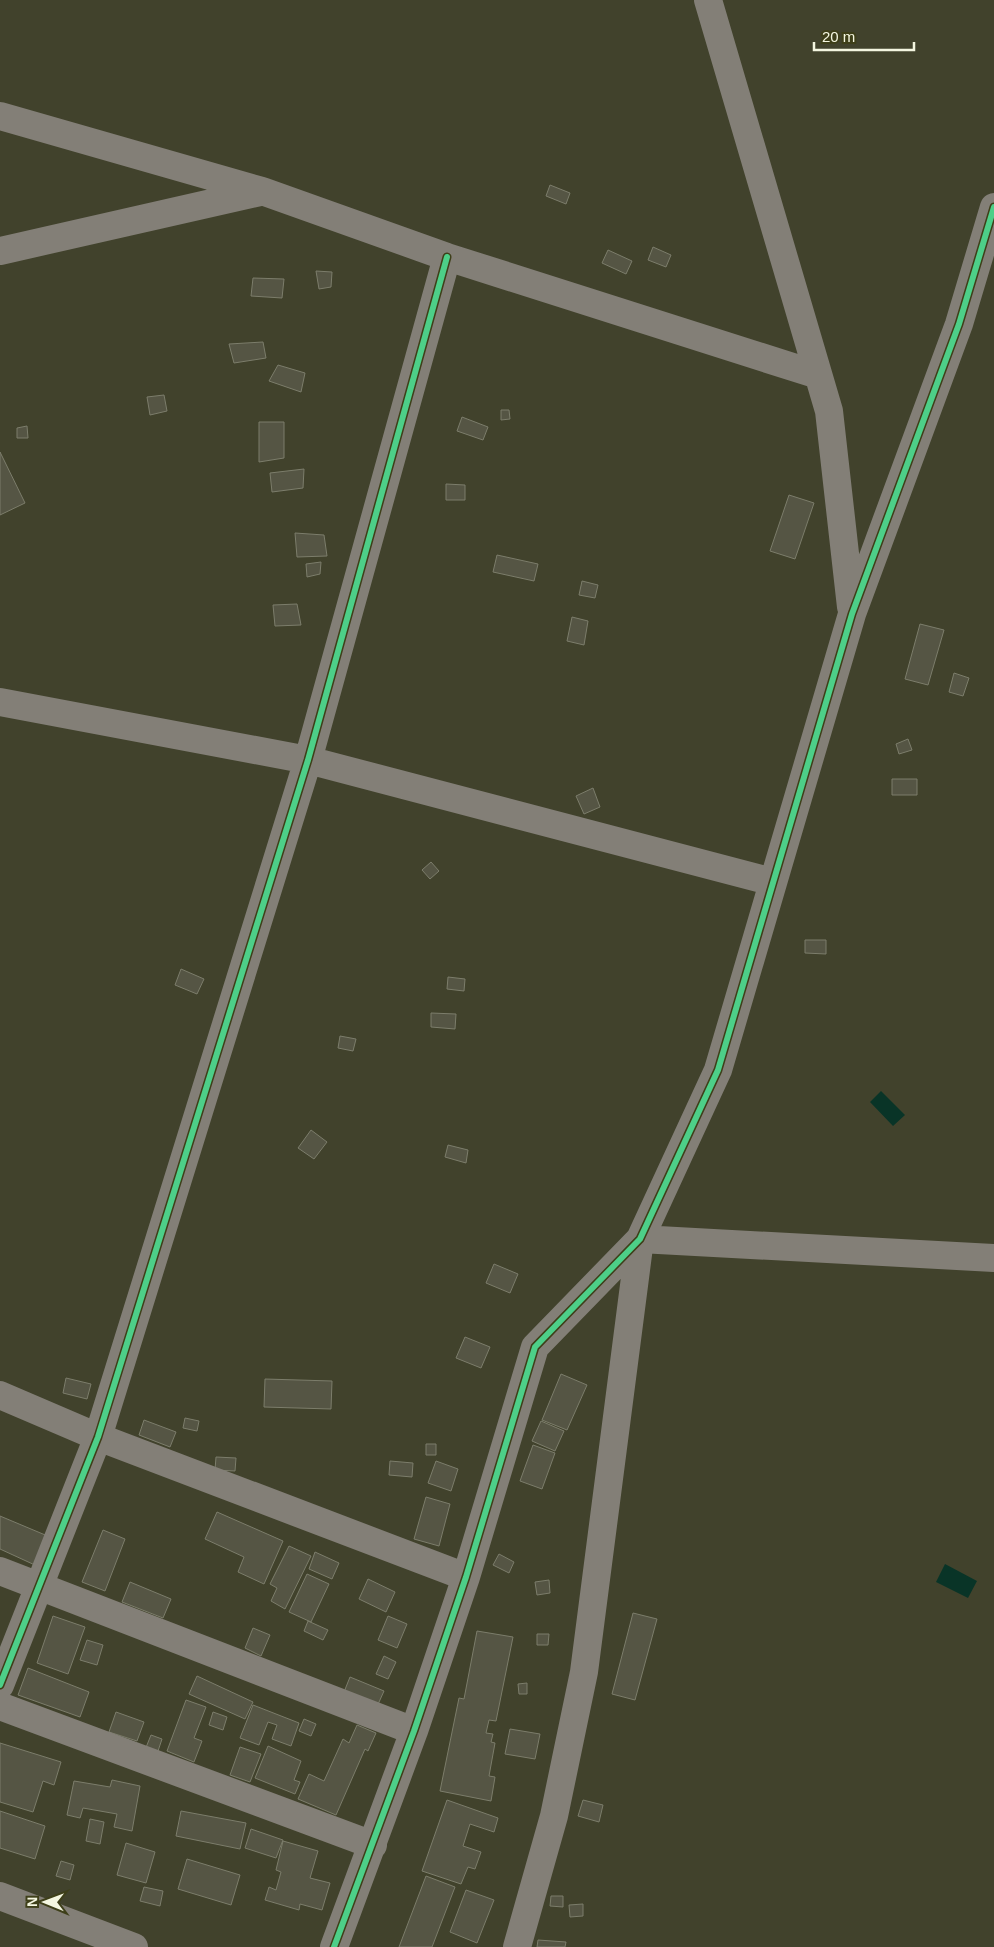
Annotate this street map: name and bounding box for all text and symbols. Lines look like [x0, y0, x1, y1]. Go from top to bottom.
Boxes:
scale bar [814, 20, 914, 52]
text: 20 m [822, 28, 855, 45]
north arrow [20, 1877, 70, 1927]
text: N [24, 1897, 40, 1907]

